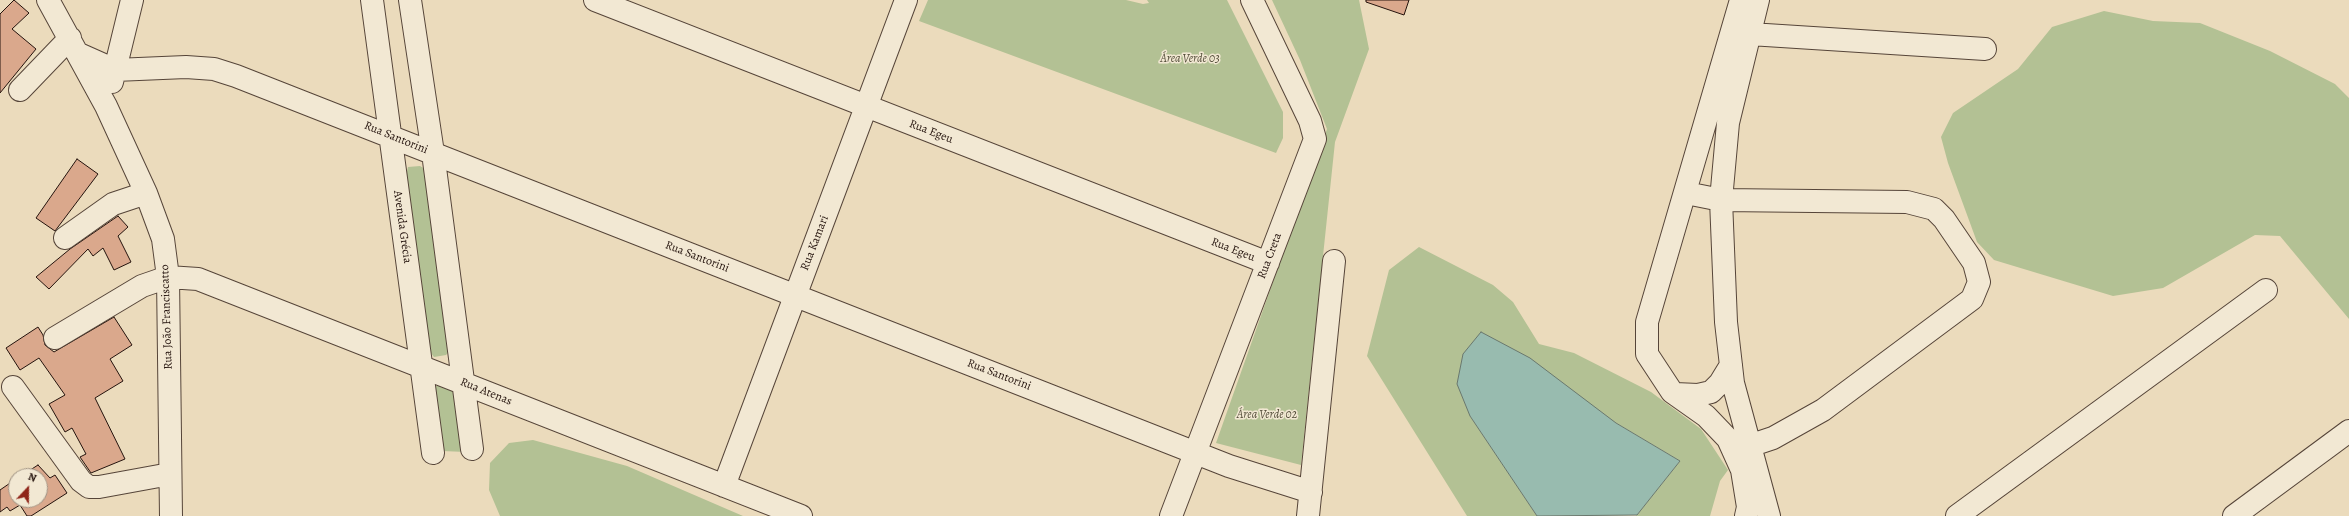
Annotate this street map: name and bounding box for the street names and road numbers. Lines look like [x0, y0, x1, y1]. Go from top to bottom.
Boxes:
street label: Rua Egeu [907, 117, 955, 147]
street label: Rua Santorini [362, 119, 430, 157]
street label: Avenida Grécia [390, 190, 414, 264]
street label: Rua Kamari [798, 213, 832, 273]
street label: Rua Creta [1255, 231, 1285, 281]
street label: Rua Egeu [1209, 235, 1257, 265]
street label: Rua Santorini [663, 238, 731, 276]
street label: Rua João Franciscatto [158, 264, 176, 370]
street label: Rua Santorini [965, 356, 1033, 394]
street label: Rua Atenas [458, 375, 514, 409]

